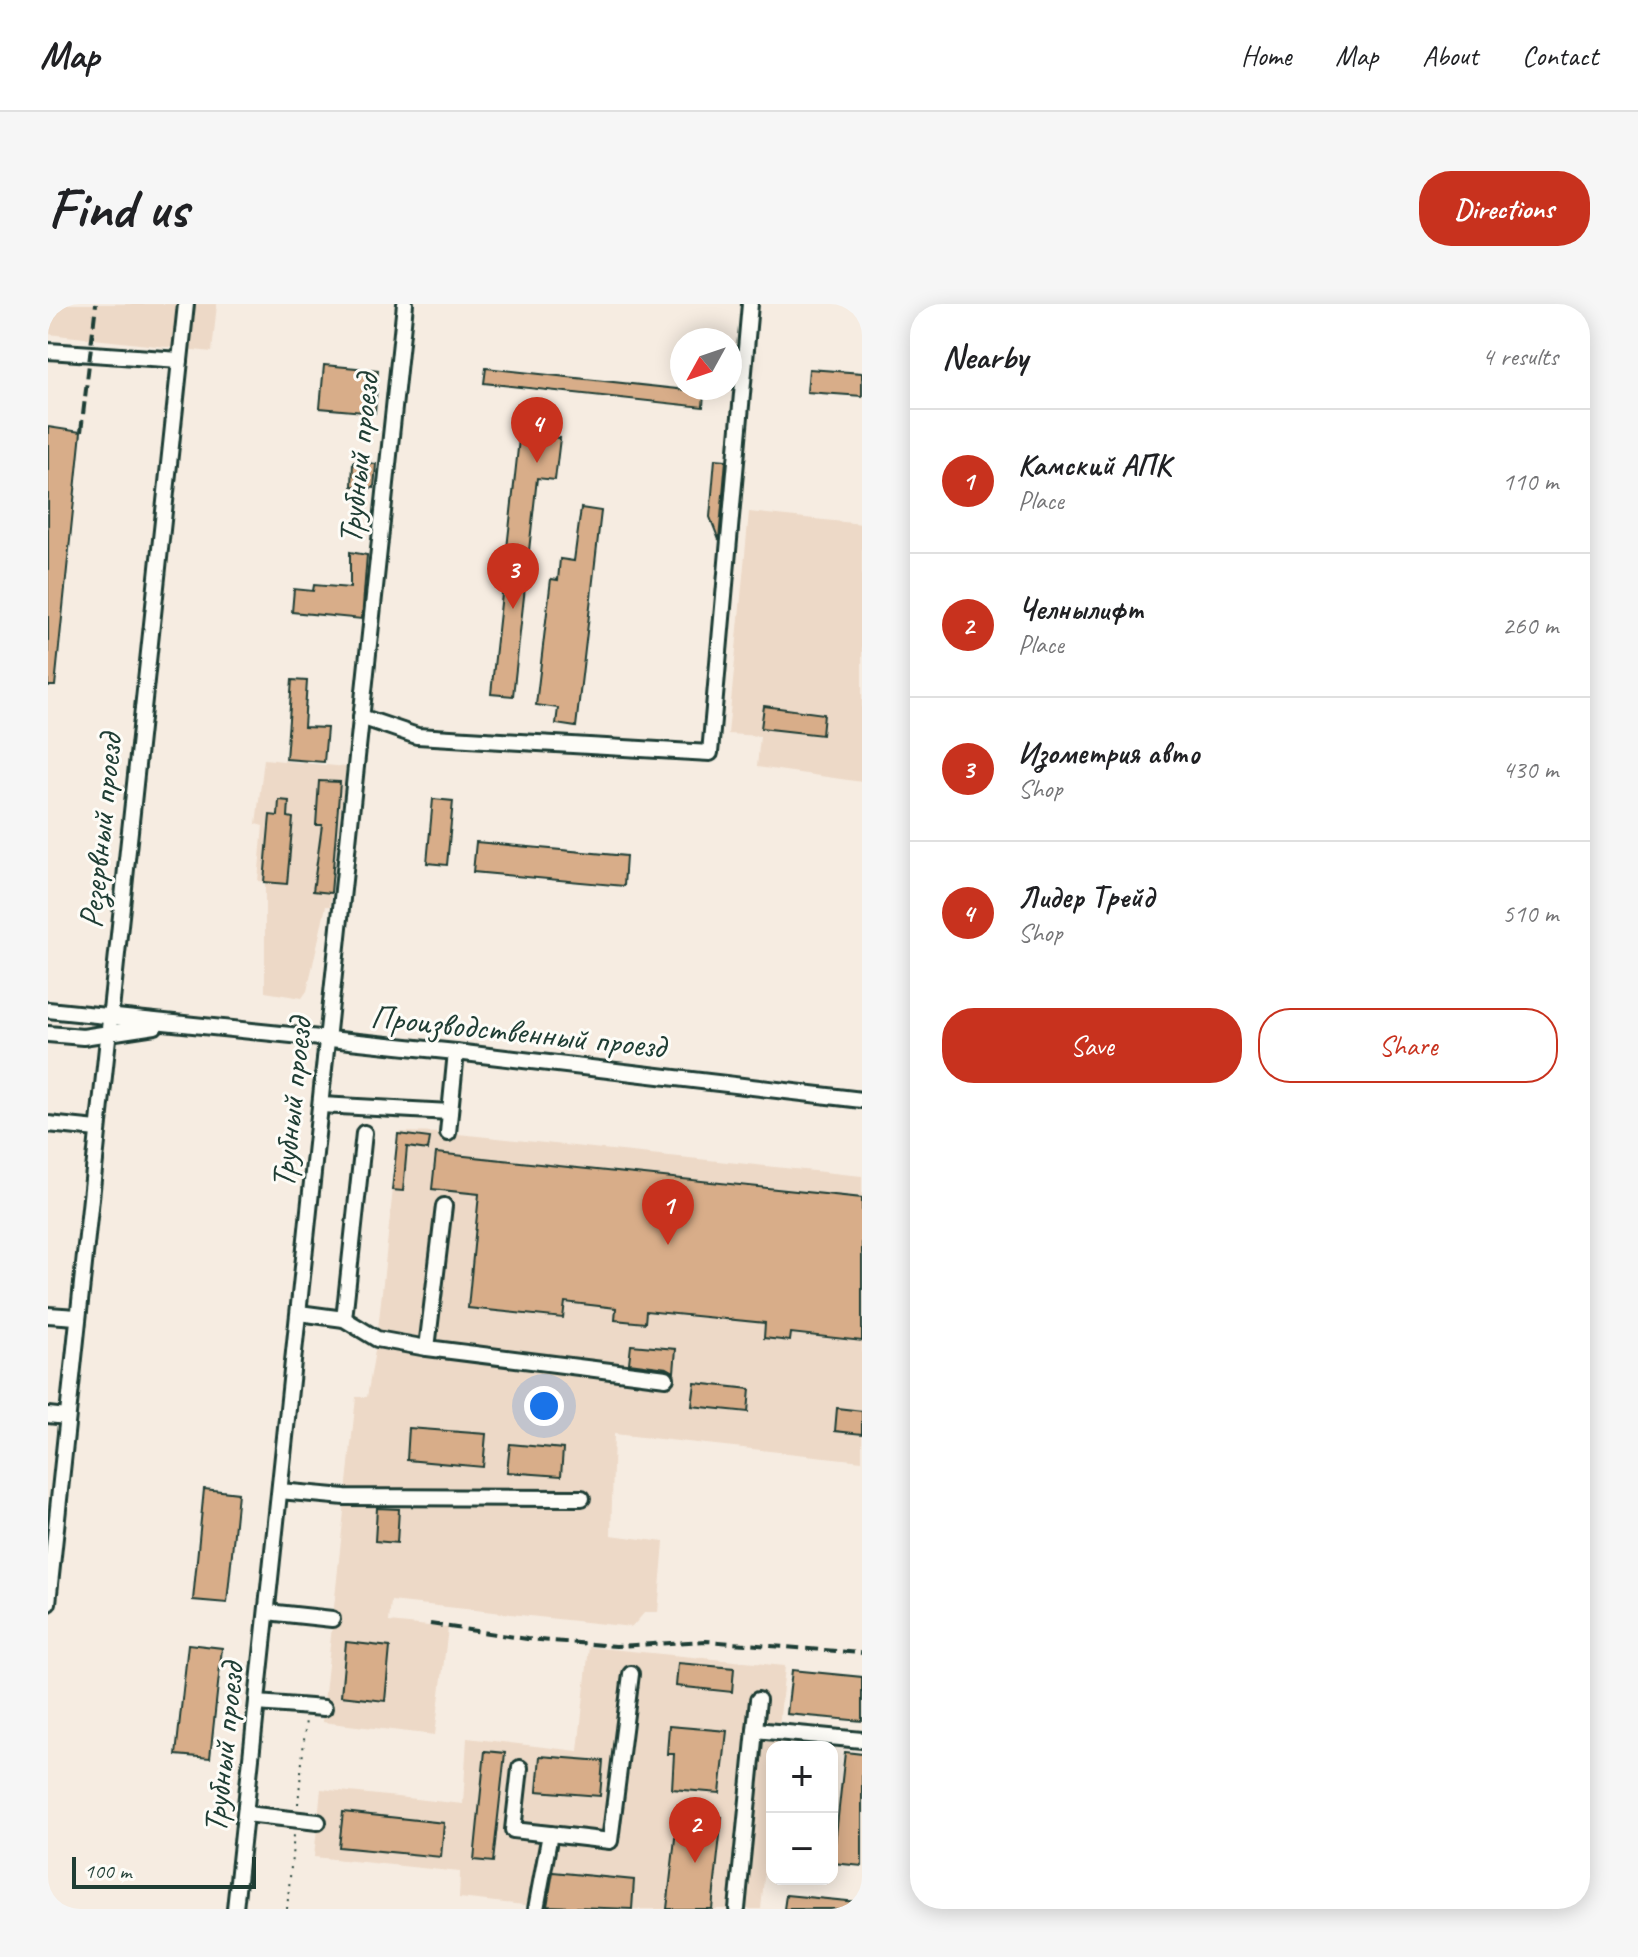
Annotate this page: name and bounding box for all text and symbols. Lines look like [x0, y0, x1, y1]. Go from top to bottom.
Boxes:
text: Map [40, 32, 99, 79]
text: Home [1241, 38, 1291, 73]
text: Map [1335, 38, 1378, 73]
text: About [1422, 38, 1478, 73]
text: Contact [1522, 38, 1598, 73]
button: Directions [1419, 171, 1590, 246]
text: Find us [48, 173, 188, 244]
north arrow [670, 328, 742, 400]
text: Nearby [942, 335, 1028, 378]
text: 4 results [1482, 340, 1558, 373]
street label: Трубный проезд [328, 369, 389, 546]
pin: 4 [511, 397, 563, 463]
text: Камский АПК [1018, 446, 1171, 484]
text: 1 [962, 465, 974, 498]
text: 110 m [1502, 465, 1558, 498]
text: Place [1018, 484, 1064, 517]
pin: 3 [487, 543, 539, 609]
text: Челнылифт [1018, 590, 1144, 628]
text: 2 [962, 609, 974, 642]
text: 260 m [1502, 609, 1558, 642]
text: Place [1018, 628, 1064, 661]
street label: Резервный проезд [68, 729, 132, 930]
text: Изометрия авто [1018, 734, 1200, 772]
text: 3 [962, 753, 974, 786]
text: 430 m [1502, 753, 1558, 786]
text: Shop [1018, 772, 1062, 805]
text: Лидер Трейд [1018, 878, 1154, 916]
text: 4 [962, 897, 974, 930]
text: 510 m [1502, 897, 1558, 930]
text: Shop [1018, 916, 1062, 949]
street label: Производственный проезд [369, 994, 670, 1068]
button: Save [942, 1008, 1242, 1083]
button: Share [1258, 1008, 1558, 1083]
street label: Трубный проезд [261, 1013, 322, 1190]
pin: 1 [642, 1179, 694, 1245]
your location [524, 1386, 564, 1426]
street label: Трубный проезд [193, 1658, 254, 1835]
map controls [766, 1741, 838, 1885]
button: + [766, 1741, 838, 1813]
pin: 2 [669, 1797, 721, 1863]
button: − [766, 1813, 838, 1885]
scale bar [72, 1853, 256, 1889]
text: 100 m [84, 1857, 131, 1885]

